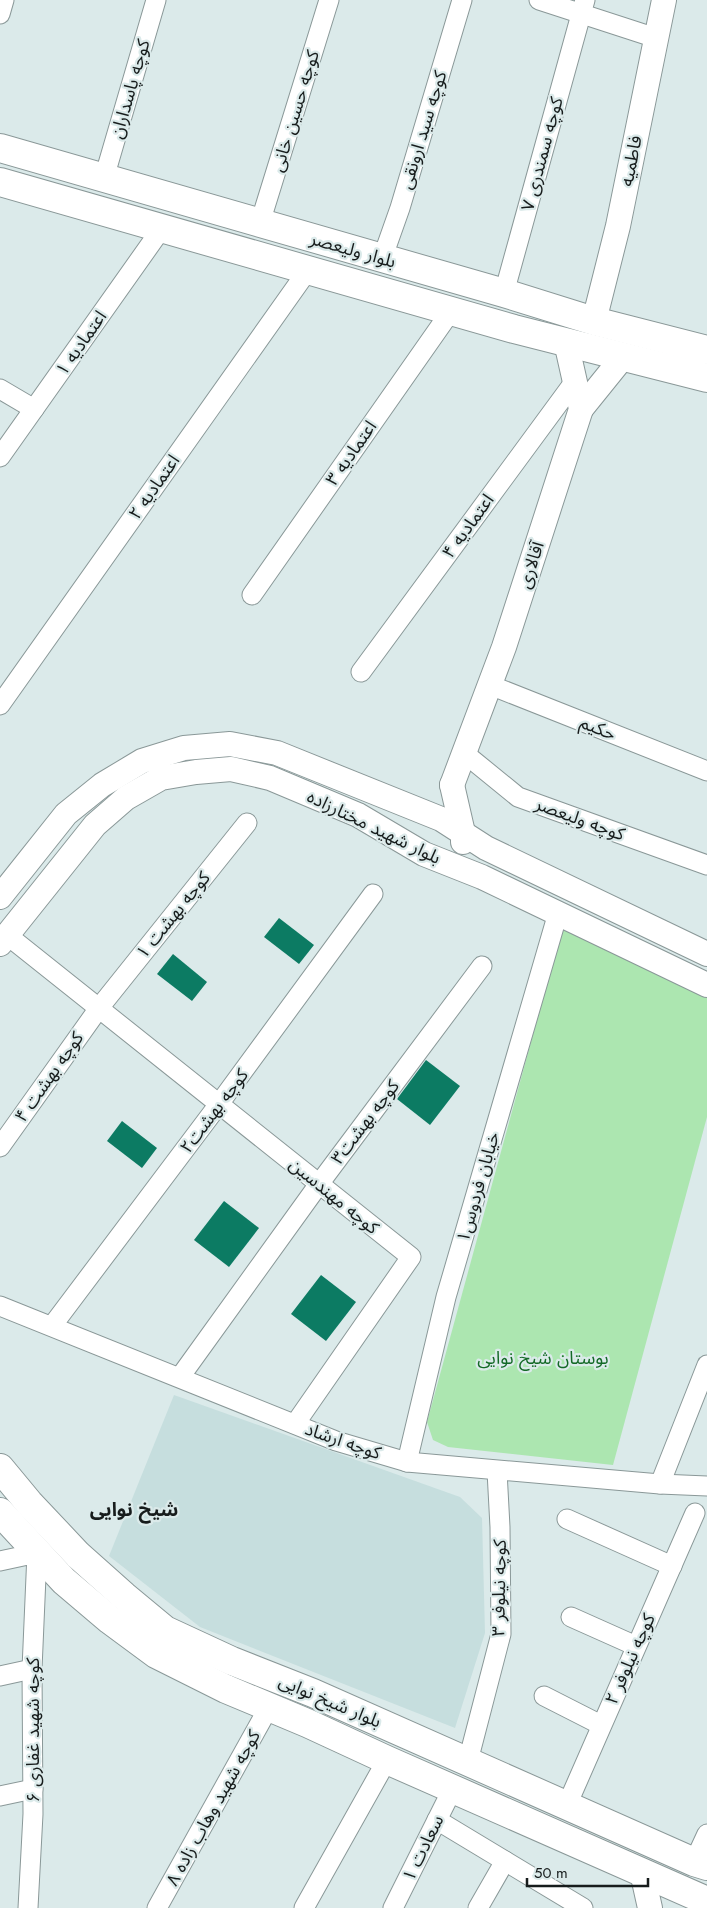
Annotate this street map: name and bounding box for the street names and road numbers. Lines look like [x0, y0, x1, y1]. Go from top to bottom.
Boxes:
street label: کوچه پاسداران [103, 36, 157, 142]
street label: کوچه حسین خانی [264, 47, 326, 175]
street label: کوچه سید ارونقی [393, 67, 453, 192]
street label: کوچه سمندری ۷ [514, 94, 570, 214]
street label: فاطمیه [613, 133, 649, 189]
street label: بلوار ولیعصر [306, 225, 399, 275]
street label: اعتمادیه ۱ [49, 305, 113, 381]
street label: اعتمادیه ۳ [319, 415, 383, 491]
street label: اعتمادیه ۲ [122, 449, 186, 525]
street label: اعتمادیه ۴ [436, 488, 500, 564]
street label: آقالاری [511, 537, 551, 592]
street label: حکیم [576, 709, 620, 747]
street label: بلوار شهید مختارزاده [303, 783, 445, 871]
street label: کوچه ولیعصر [531, 790, 629, 847]
street label: کوچه بهشت ۱ [130, 865, 217, 964]
street label: کوچه بهشت ۴ [8, 1026, 90, 1128]
street label: کوچه بهشت۲ [174, 1063, 255, 1159]
street label: کوچه بهشت۳ [325, 1074, 406, 1170]
street label: خیابان فردوس۱ [450, 1129, 506, 1245]
street label: کوچه مهندسین [283, 1152, 385, 1241]
street label: کوچه ارشاد [301, 1416, 385, 1466]
street label: کوچه نیلوفر ۳ [485, 1539, 513, 1637]
street label: کوچه نیلوفر ۲ [598, 1609, 662, 1709]
street label: کوچه شهید غفاری ۶ [20, 1657, 46, 1802]
street label: بلوار شیخ نوایی [275, 1668, 385, 1734]
street label: کوچه شهید وهاب زاده ۸ [159, 1725, 267, 1891]
street label: سعادت ۱ [396, 1810, 450, 1886]

